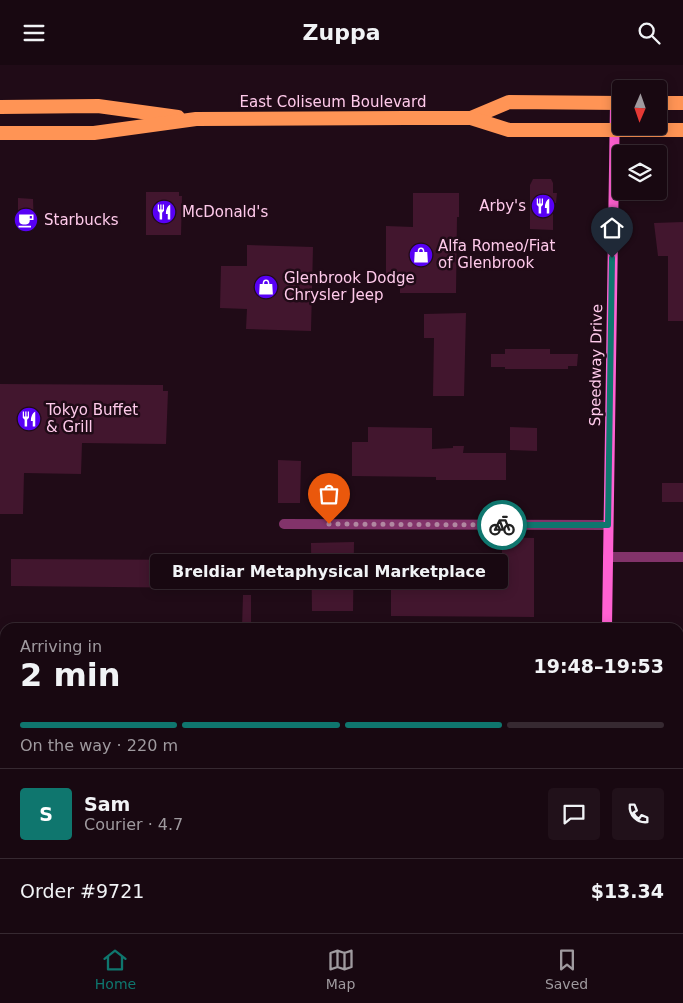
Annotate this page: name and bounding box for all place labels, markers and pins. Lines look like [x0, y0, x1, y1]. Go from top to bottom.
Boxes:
restaurant icon: Arby's [530, 193, 556, 219]
place label: Arby's [479, 197, 526, 215]
restaurant icon: McDonald's [151, 199, 177, 225]
place label: McDonald's [182, 203, 268, 221]
cafe icon: Starbucks [13, 207, 39, 233]
pin [591, 207, 633, 258]
place label: Starbucks [44, 211, 119, 229]
place label: Alfa Romeo/Fiat of Glenbrook [438, 237, 556, 272]
shop icon: Alfa Romeo/Fiat of Glenbrook [408, 242, 434, 268]
place label: Glenbrook Dodge Chrysler Jeep [284, 269, 415, 304]
shop icon: Glenbrook Dodge Chrysler Jeep [253, 274, 279, 300]
place label: Tokyo Buffet & Grill [45, 401, 138, 436]
restaurant icon: Tokyo Buffet & Grill [16, 406, 42, 432]
pin [308, 473, 350, 524]
callout: Breldiar Metaphysical Marketplace [150, 554, 508, 589]

